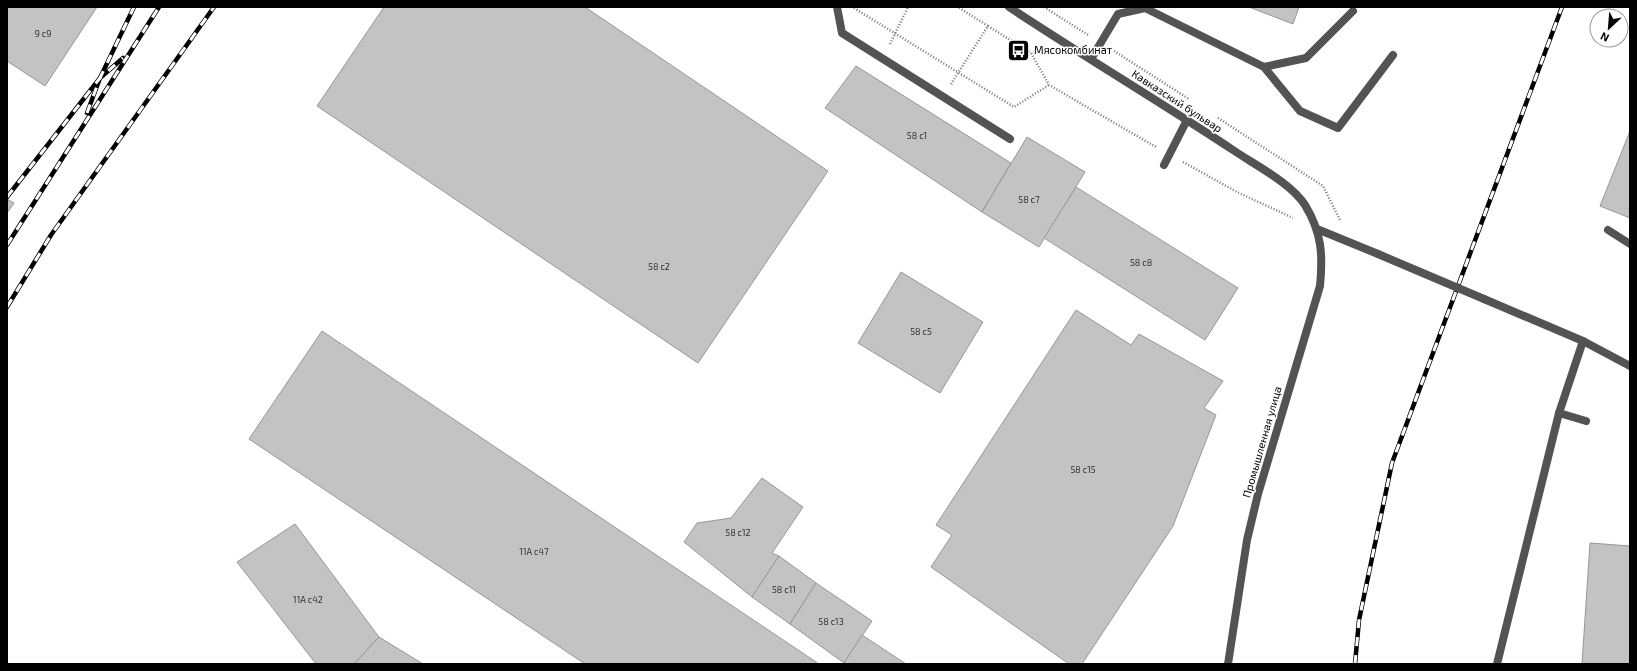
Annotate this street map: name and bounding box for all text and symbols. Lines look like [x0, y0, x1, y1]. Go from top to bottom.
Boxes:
north arrow [1589, 8, 1629, 48]
house number: 9 с9 [35, 28, 51, 39]
text: N [1598, 30, 1611, 45]
bus stop icon: Мясокомбинат [1006, 37, 1032, 63]
place label: Мясокомбинат [1034, 43, 1113, 56]
street label: Кавказский бульвар [1129, 67, 1225, 135]
house number: 58 с1 [907, 130, 927, 141]
house number: 58 с7 [1018, 194, 1040, 205]
house number: 58 с8 [1130, 257, 1152, 268]
house number: 58 с2 [648, 261, 670, 272]
house number: 58 с5 [910, 326, 932, 337]
street label: Промышленная улица [1239, 385, 1285, 499]
house number: 58 с15 [1070, 464, 1096, 475]
house number: 58 с12 [725, 527, 751, 538]
house number: 11А с47 [519, 546, 549, 557]
house number: 58 с11 [772, 584, 796, 595]
house number: 11А с42 [293, 594, 323, 605]
house number: 58 с13 [818, 616, 844, 627]

